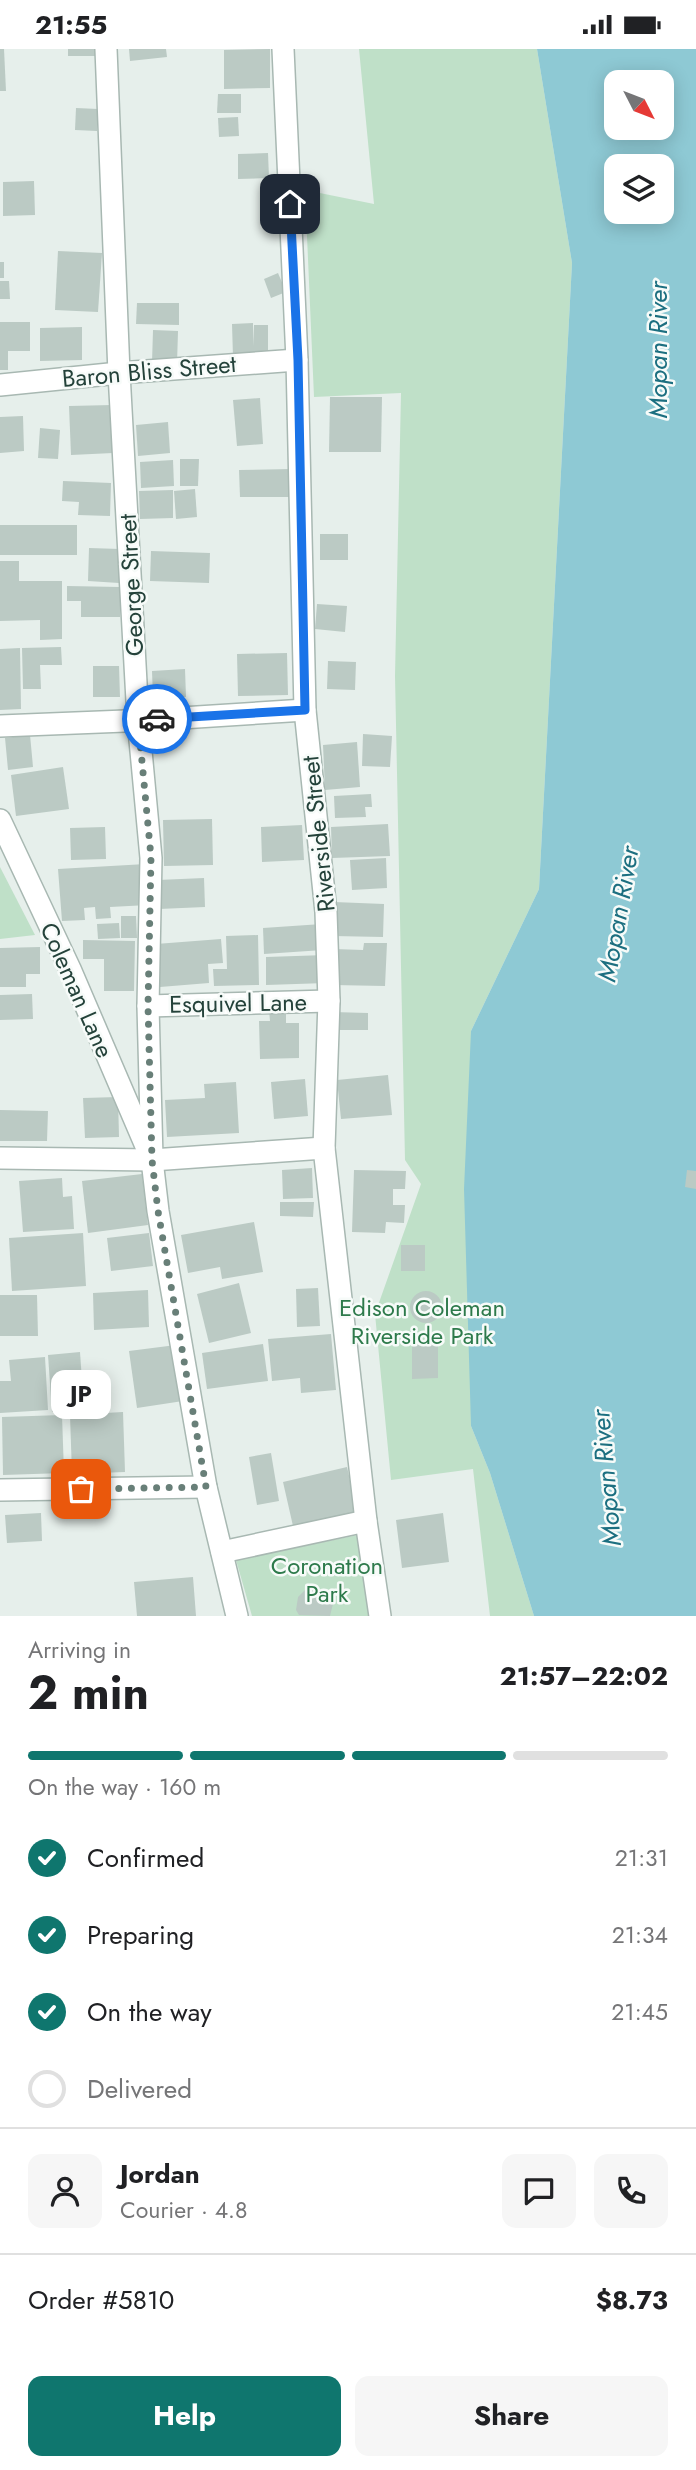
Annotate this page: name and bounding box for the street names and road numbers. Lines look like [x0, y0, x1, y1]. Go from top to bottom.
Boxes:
street label: Baron Bliss Street [60, 346, 238, 396]
street label: George Street [110, 513, 152, 657]
street label: Riverside Street [292, 754, 344, 914]
street label: Coleman Lane [32, 917, 122, 1063]
street label: Esquivel Lane [169, 984, 307, 1022]

